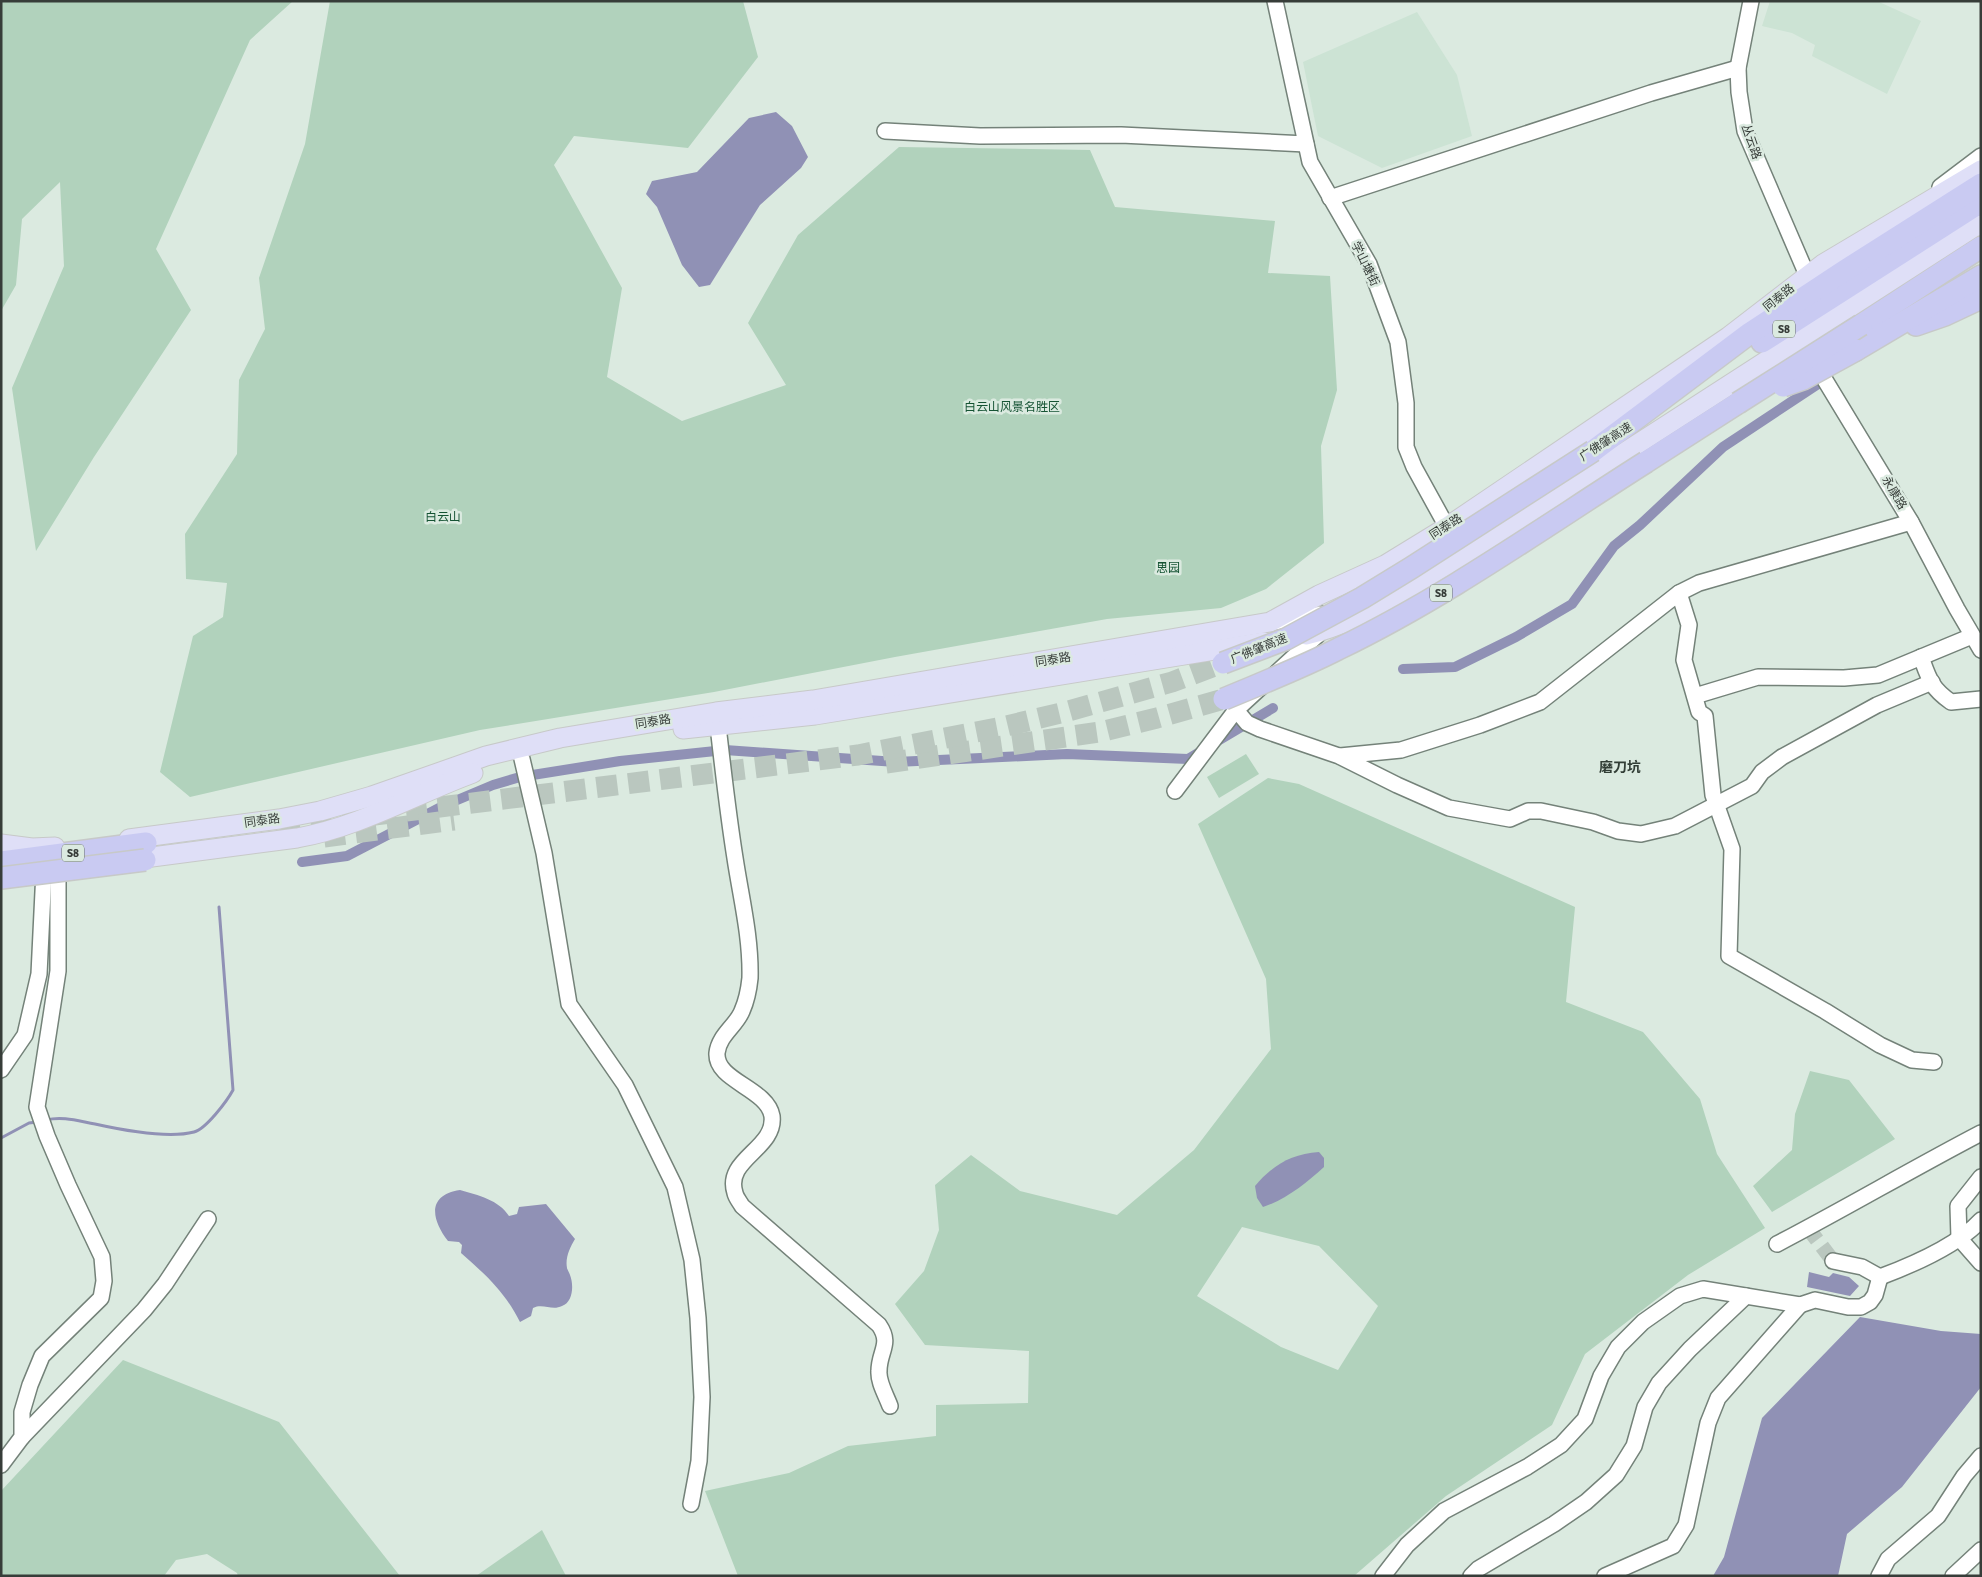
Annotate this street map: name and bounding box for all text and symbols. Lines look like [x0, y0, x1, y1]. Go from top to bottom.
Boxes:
street label: 丛云路 [1738, 123, 1764, 161]
street label: 学山塘街 [1348, 239, 1382, 289]
street label: 同泰路 [1760, 281, 1798, 315]
road number: S8 [1773, 320, 1795, 338]
park label: 白云山风景名胜区 [964, 400, 1060, 415]
street label: 广佛肇高速 [1577, 419, 1635, 465]
street label: 永康路 [1878, 474, 1910, 512]
park label: 白云山 [425, 510, 461, 525]
street label: 同泰路 [1427, 511, 1465, 543]
park label: 思园 [1156, 561, 1180, 576]
road number: S8 [1430, 584, 1452, 602]
street label: 广佛肇高速 [1228, 631, 1290, 667]
street label: 同泰路 [1034, 650, 1072, 670]
street label: 同泰路 [634, 712, 672, 732]
district label: 磨刀坑 [1599, 759, 1641, 776]
street label: 同泰路 [243, 811, 281, 831]
road number: S8 [62, 844, 84, 861]

